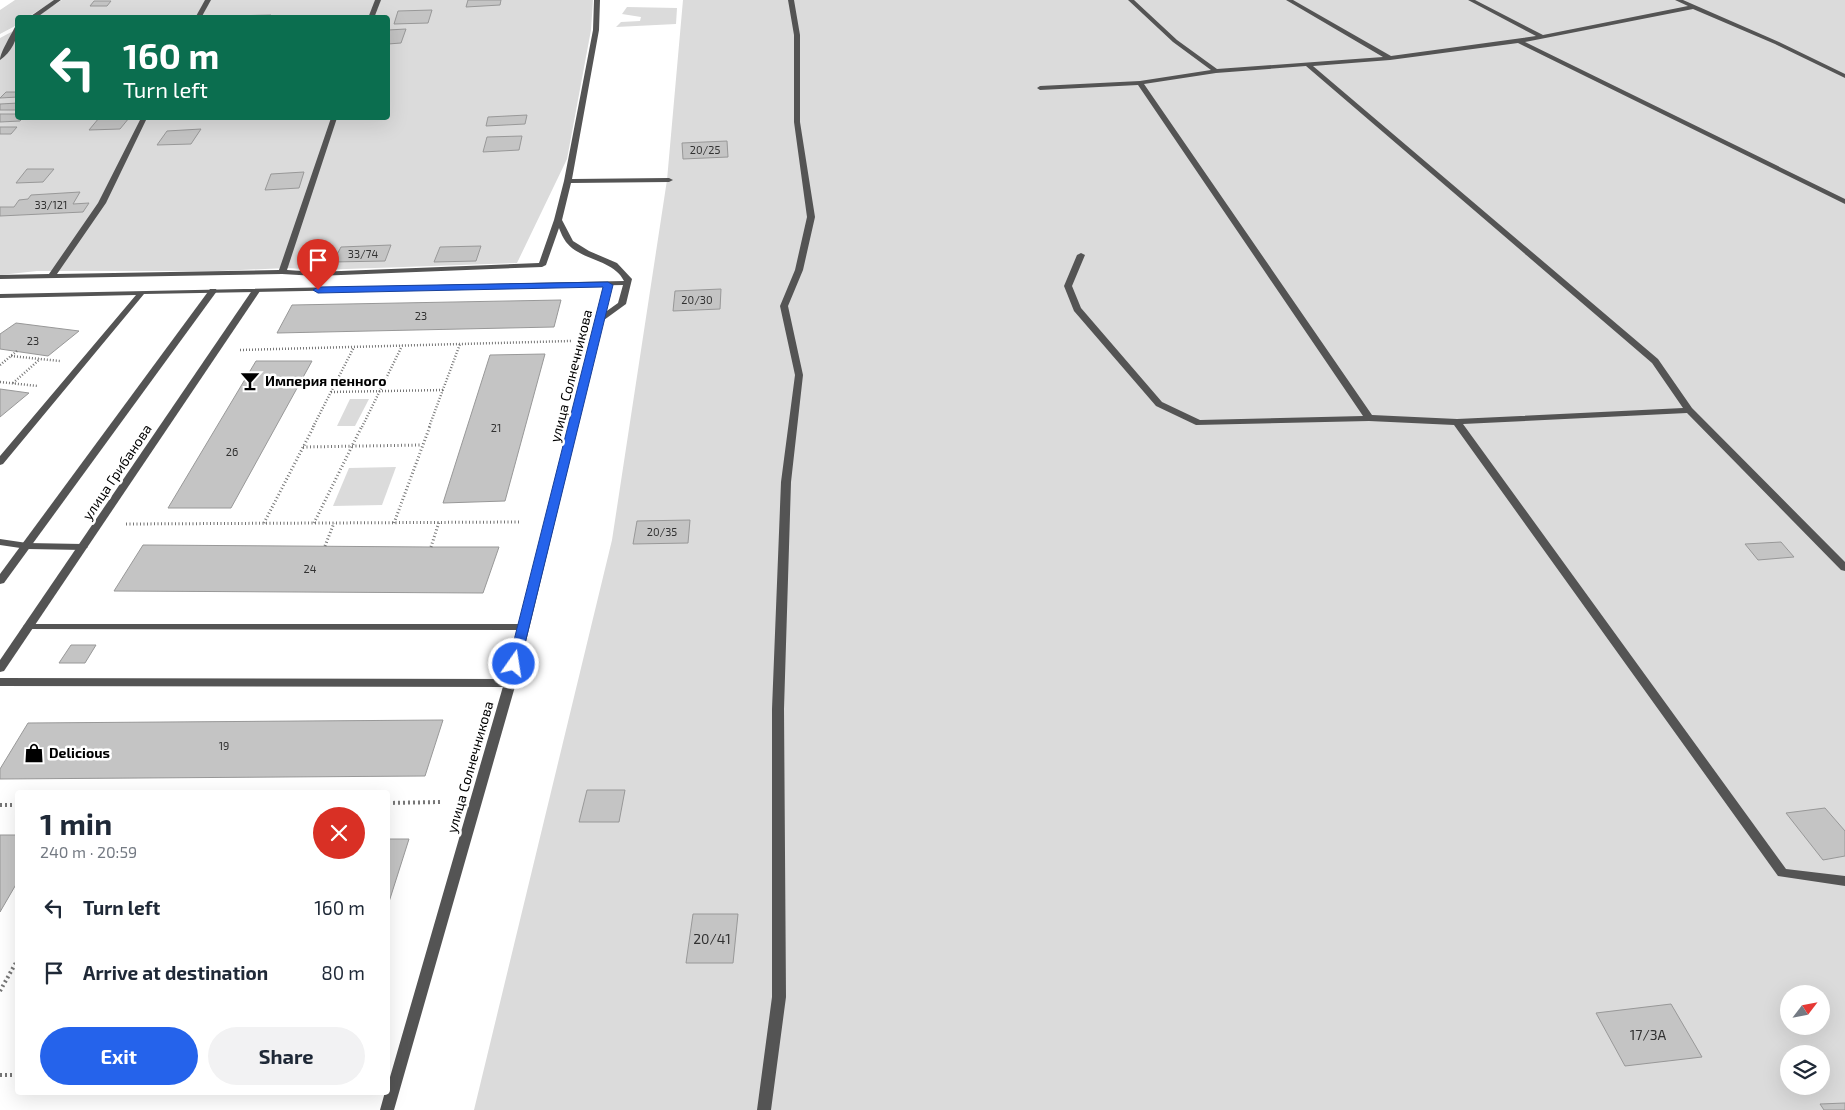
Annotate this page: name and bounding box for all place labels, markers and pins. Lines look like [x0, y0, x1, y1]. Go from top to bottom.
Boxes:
pin [297, 239, 339, 290]
bar icon: Империя пенного [239, 370, 261, 392]
place label: Империя пенного [265, 372, 386, 389]
shop icon: Delicious [23, 742, 45, 764]
place label: Delicious [49, 744, 110, 761]

